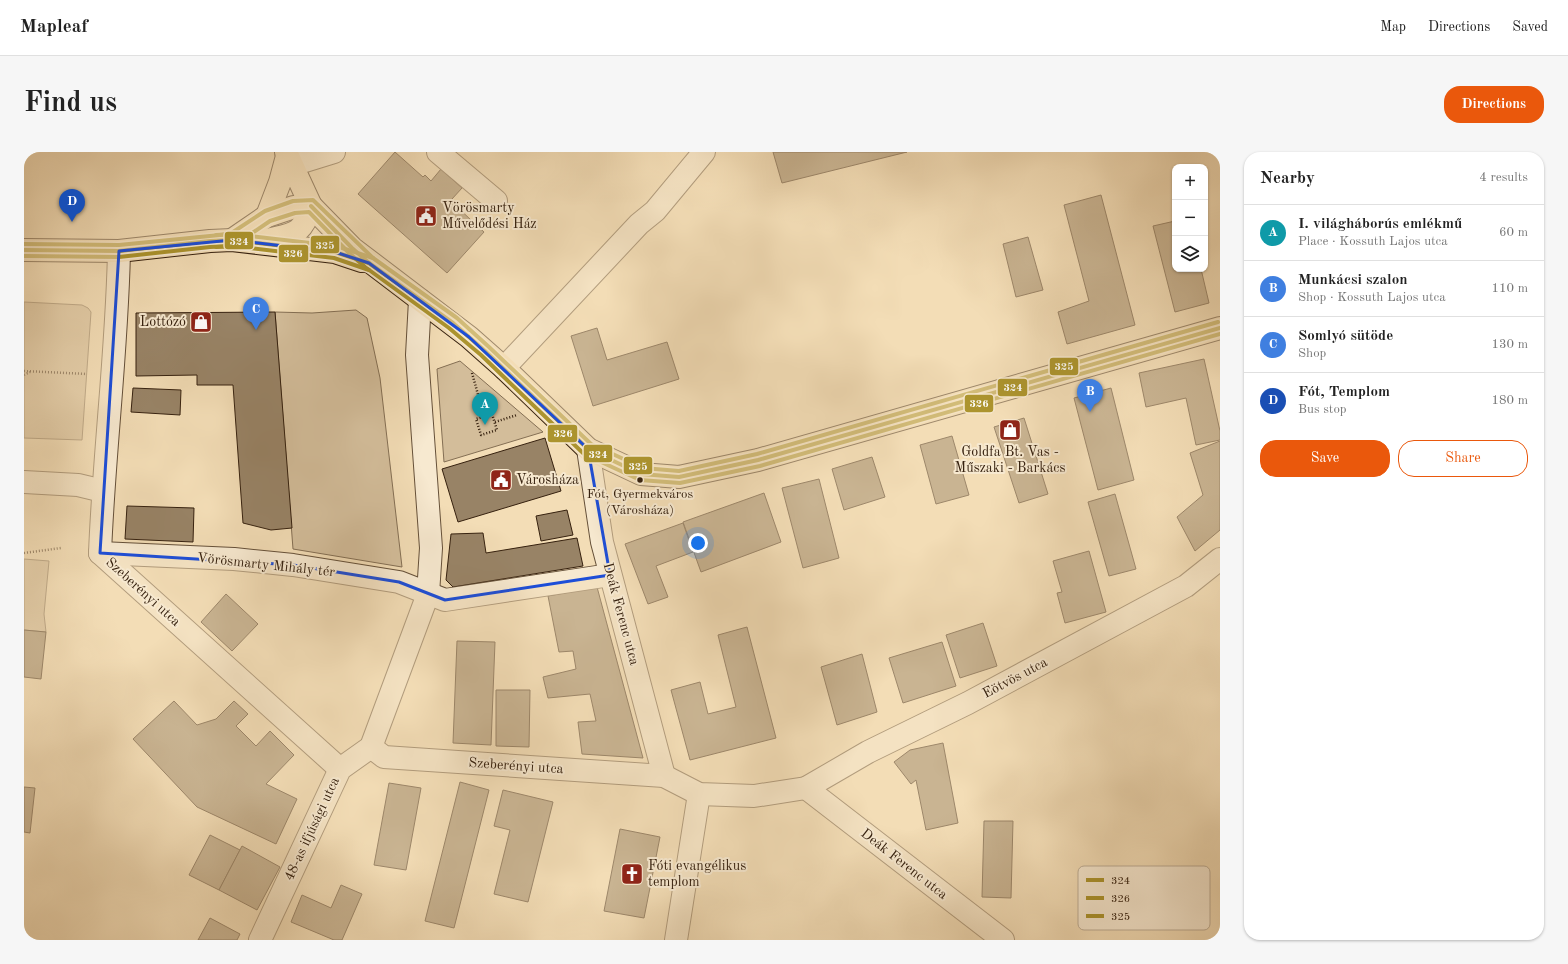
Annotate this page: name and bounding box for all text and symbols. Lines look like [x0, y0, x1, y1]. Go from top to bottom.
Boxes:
text: Mapleaf [20, 18, 88, 37]
text: Map [1380, 20, 1406, 34]
text: Directions [1428, 20, 1490, 34]
text: Saved [1512, 20, 1548, 34]
button: Directions [1444, 86, 1544, 123]
text: Find us [24, 90, 117, 118]
map controls [1172, 164, 1208, 272]
button: + [1172, 164, 1208, 200]
text: Nearby [1260, 170, 1315, 187]
text: 4 results [1479, 171, 1528, 184]
pin: D [59, 189, 85, 222]
button: − [1172, 200, 1208, 236]
place label: Vörösmarty Művelődési Ház [442, 201, 537, 231]
public building icon: Vörösmarty Művelődési Ház [413, 203, 439, 229]
text: I. világháborús emlékmű [1298, 217, 1462, 232]
text: A [1268, 226, 1278, 239]
text: 60 m [1499, 226, 1528, 239]
line badge: 324 [224, 231, 254, 250]
line badge: 325 [310, 235, 340, 254]
text: Place · Kossuth Lajos utca [1298, 235, 1448, 248]
button: layers [1172, 236, 1208, 272]
text: 324 [229, 237, 249, 248]
text: 325 [315, 241, 335, 252]
line badge: 326 [278, 244, 309, 263]
text: 326 [283, 249, 303, 260]
text: Munkácsi szalon [1298, 273, 1408, 288]
text: B [1268, 282, 1278, 295]
text: 110 m [1491, 282, 1528, 295]
text: Shop · Kossuth Lajos utca [1298, 291, 1446, 304]
pin: C [243, 297, 269, 330]
shop icon: Lottózó [188, 309, 214, 335]
place label: Lottózó [140, 315, 186, 329]
text: Somlyó sütöde [1298, 329, 1393, 344]
text: C [1269, 338, 1277, 351]
text: 130 m [1491, 338, 1528, 351]
text: Shop [1298, 347, 1326, 360]
line badge: 325 [1049, 357, 1079, 376]
text: 325 [1054, 362, 1074, 373]
line badge: 324 [997, 378, 1028, 397]
pin: B [1077, 379, 1103, 412]
text: 324 [1003, 383, 1023, 394]
text: Fót, Templom [1298, 385, 1390, 400]
pin: A [472, 392, 498, 425]
line badge: 326 [964, 394, 994, 413]
text: D [1268, 394, 1278, 407]
text: 180 m [1491, 394, 1528, 407]
text: 326 [969, 399, 989, 410]
text: Bus stop [1298, 403, 1347, 416]
shop icon: Goldfa Bt. Vas - Műszaki - Barkács [997, 417, 1023, 443]
line badge: 326 [547, 424, 578, 443]
text: 326 [553, 429, 573, 440]
button: Save [1260, 440, 1390, 477]
button: Share [1398, 440, 1528, 477]
line badge: 324 [583, 444, 613, 463]
place label: Goldfa Bt. Vas - Műszaki - Barkács [954, 445, 1066, 475]
text: 324 [588, 450, 608, 461]
line badge: 325 [623, 456, 653, 475]
text: 325 [628, 462, 648, 473]
public building icon: Városháza [488, 467, 514, 493]
place label: Városháza [516, 473, 579, 487]
marker: Fót, Gyermekváros (Városháza) [635, 475, 645, 485]
place label: Fót, Gyermekváros (Városháza) [587, 488, 694, 517]
your location [688, 533, 708, 553]
street label: Vörösmarty Mihály tér [196, 551, 336, 579]
street label: Szeberényi utca [103, 555, 183, 629]
street label: Deák Ferenc utca [601, 561, 641, 667]
street label: Eötvös utca [980, 655, 1050, 701]
street label: Szeberényi utca [468, 756, 564, 776]
street label: 48-as ifjúsági utca [282, 775, 342, 883]
street label: Deák Ferenc utca [858, 826, 950, 902]
place label: Fóti evangélikus templom [648, 859, 746, 889]
church icon: Fóti evangélikus templom [619, 861, 645, 887]
legend [1078, 866, 1210, 930]
text: 324 [1111, 876, 1130, 887]
text: 326 [1111, 894, 1130, 905]
text: 325 [1111, 912, 1130, 923]

